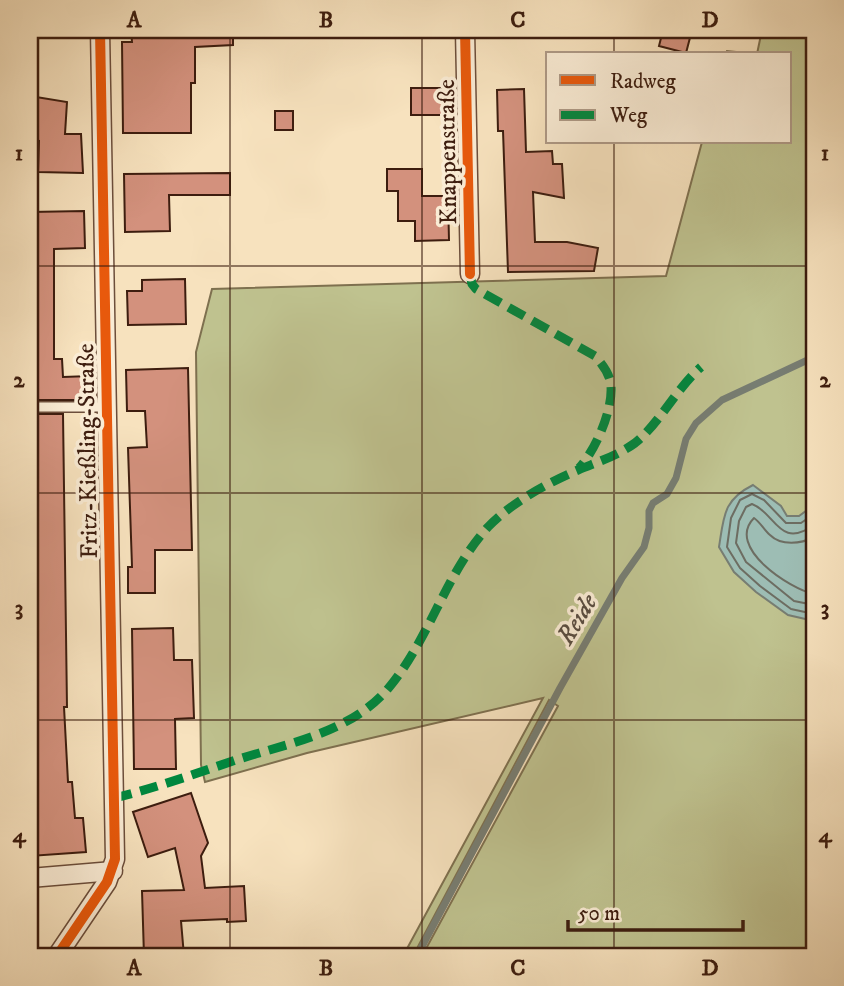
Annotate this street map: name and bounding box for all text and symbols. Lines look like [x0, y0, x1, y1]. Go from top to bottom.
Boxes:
text: A [126, 6, 143, 35]
text: B [319, 6, 333, 35]
text: C [510, 6, 526, 35]
text: D [701, 6, 719, 35]
legend [546, 52, 792, 144]
text: Radweg [610, 69, 676, 95]
street label: Knappenstraße [432, 79, 464, 225]
text: Weg [609, 103, 648, 129]
text: 1 [15, 139, 23, 168]
text: 1 [821, 139, 829, 168]
street label: Fritz-Kießling-Straße [71, 343, 105, 559]
text: 2 [13, 366, 25, 395]
text: 2 [819, 366, 831, 395]
water label: Reide [549, 587, 606, 652]
text: 3 [15, 594, 23, 623]
text: 3 [821, 594, 829, 623]
text: 4 [12, 821, 27, 850]
text: 4 [818, 821, 833, 850]
scale bar [568, 888, 742, 932]
text: 50 m [578, 901, 620, 927]
text: A [126, 954, 143, 983]
text: B [319, 954, 333, 983]
text: C [510, 954, 526, 983]
text: D [701, 954, 719, 983]

